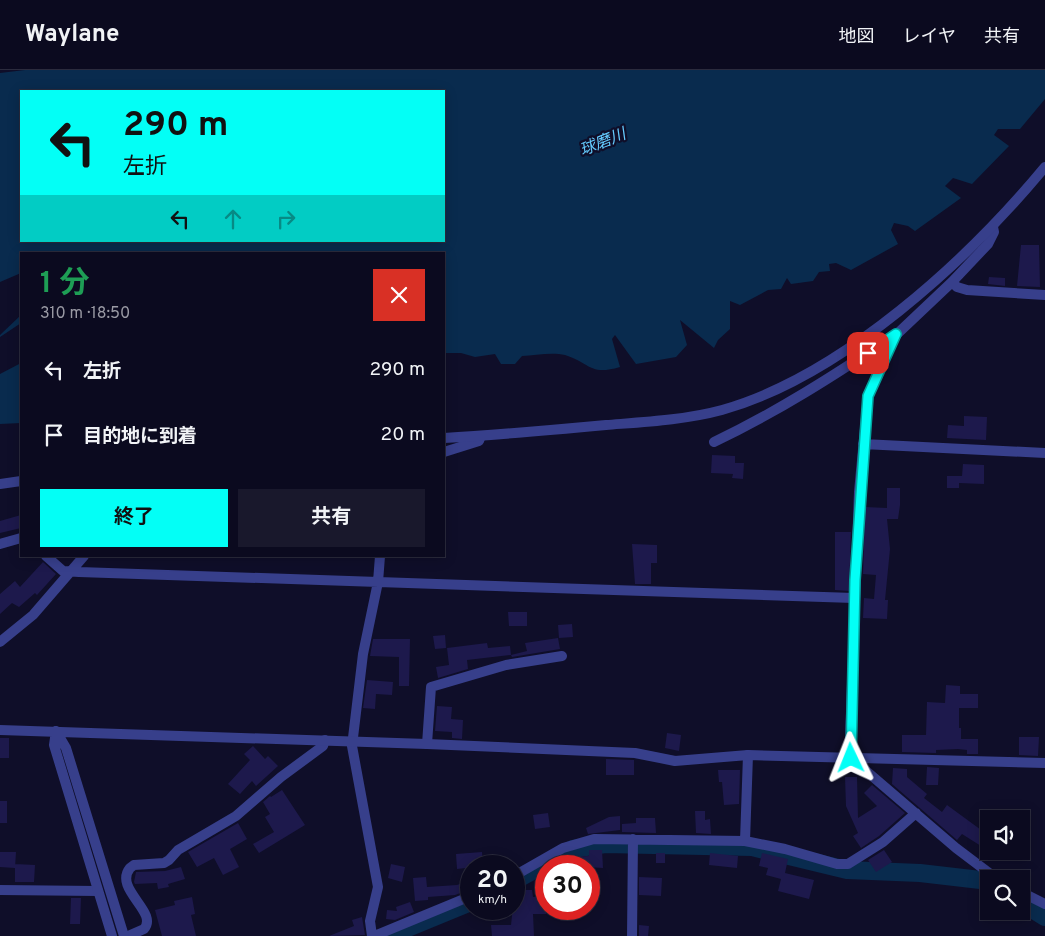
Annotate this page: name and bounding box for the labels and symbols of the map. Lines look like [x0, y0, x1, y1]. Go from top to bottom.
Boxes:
water label: 球磨川 [577, 124, 631, 161]
pin [847, 332, 889, 374]
position arrow [824, 731, 876, 783]
speed limit sign: 30 [535, 855, 600, 920]

